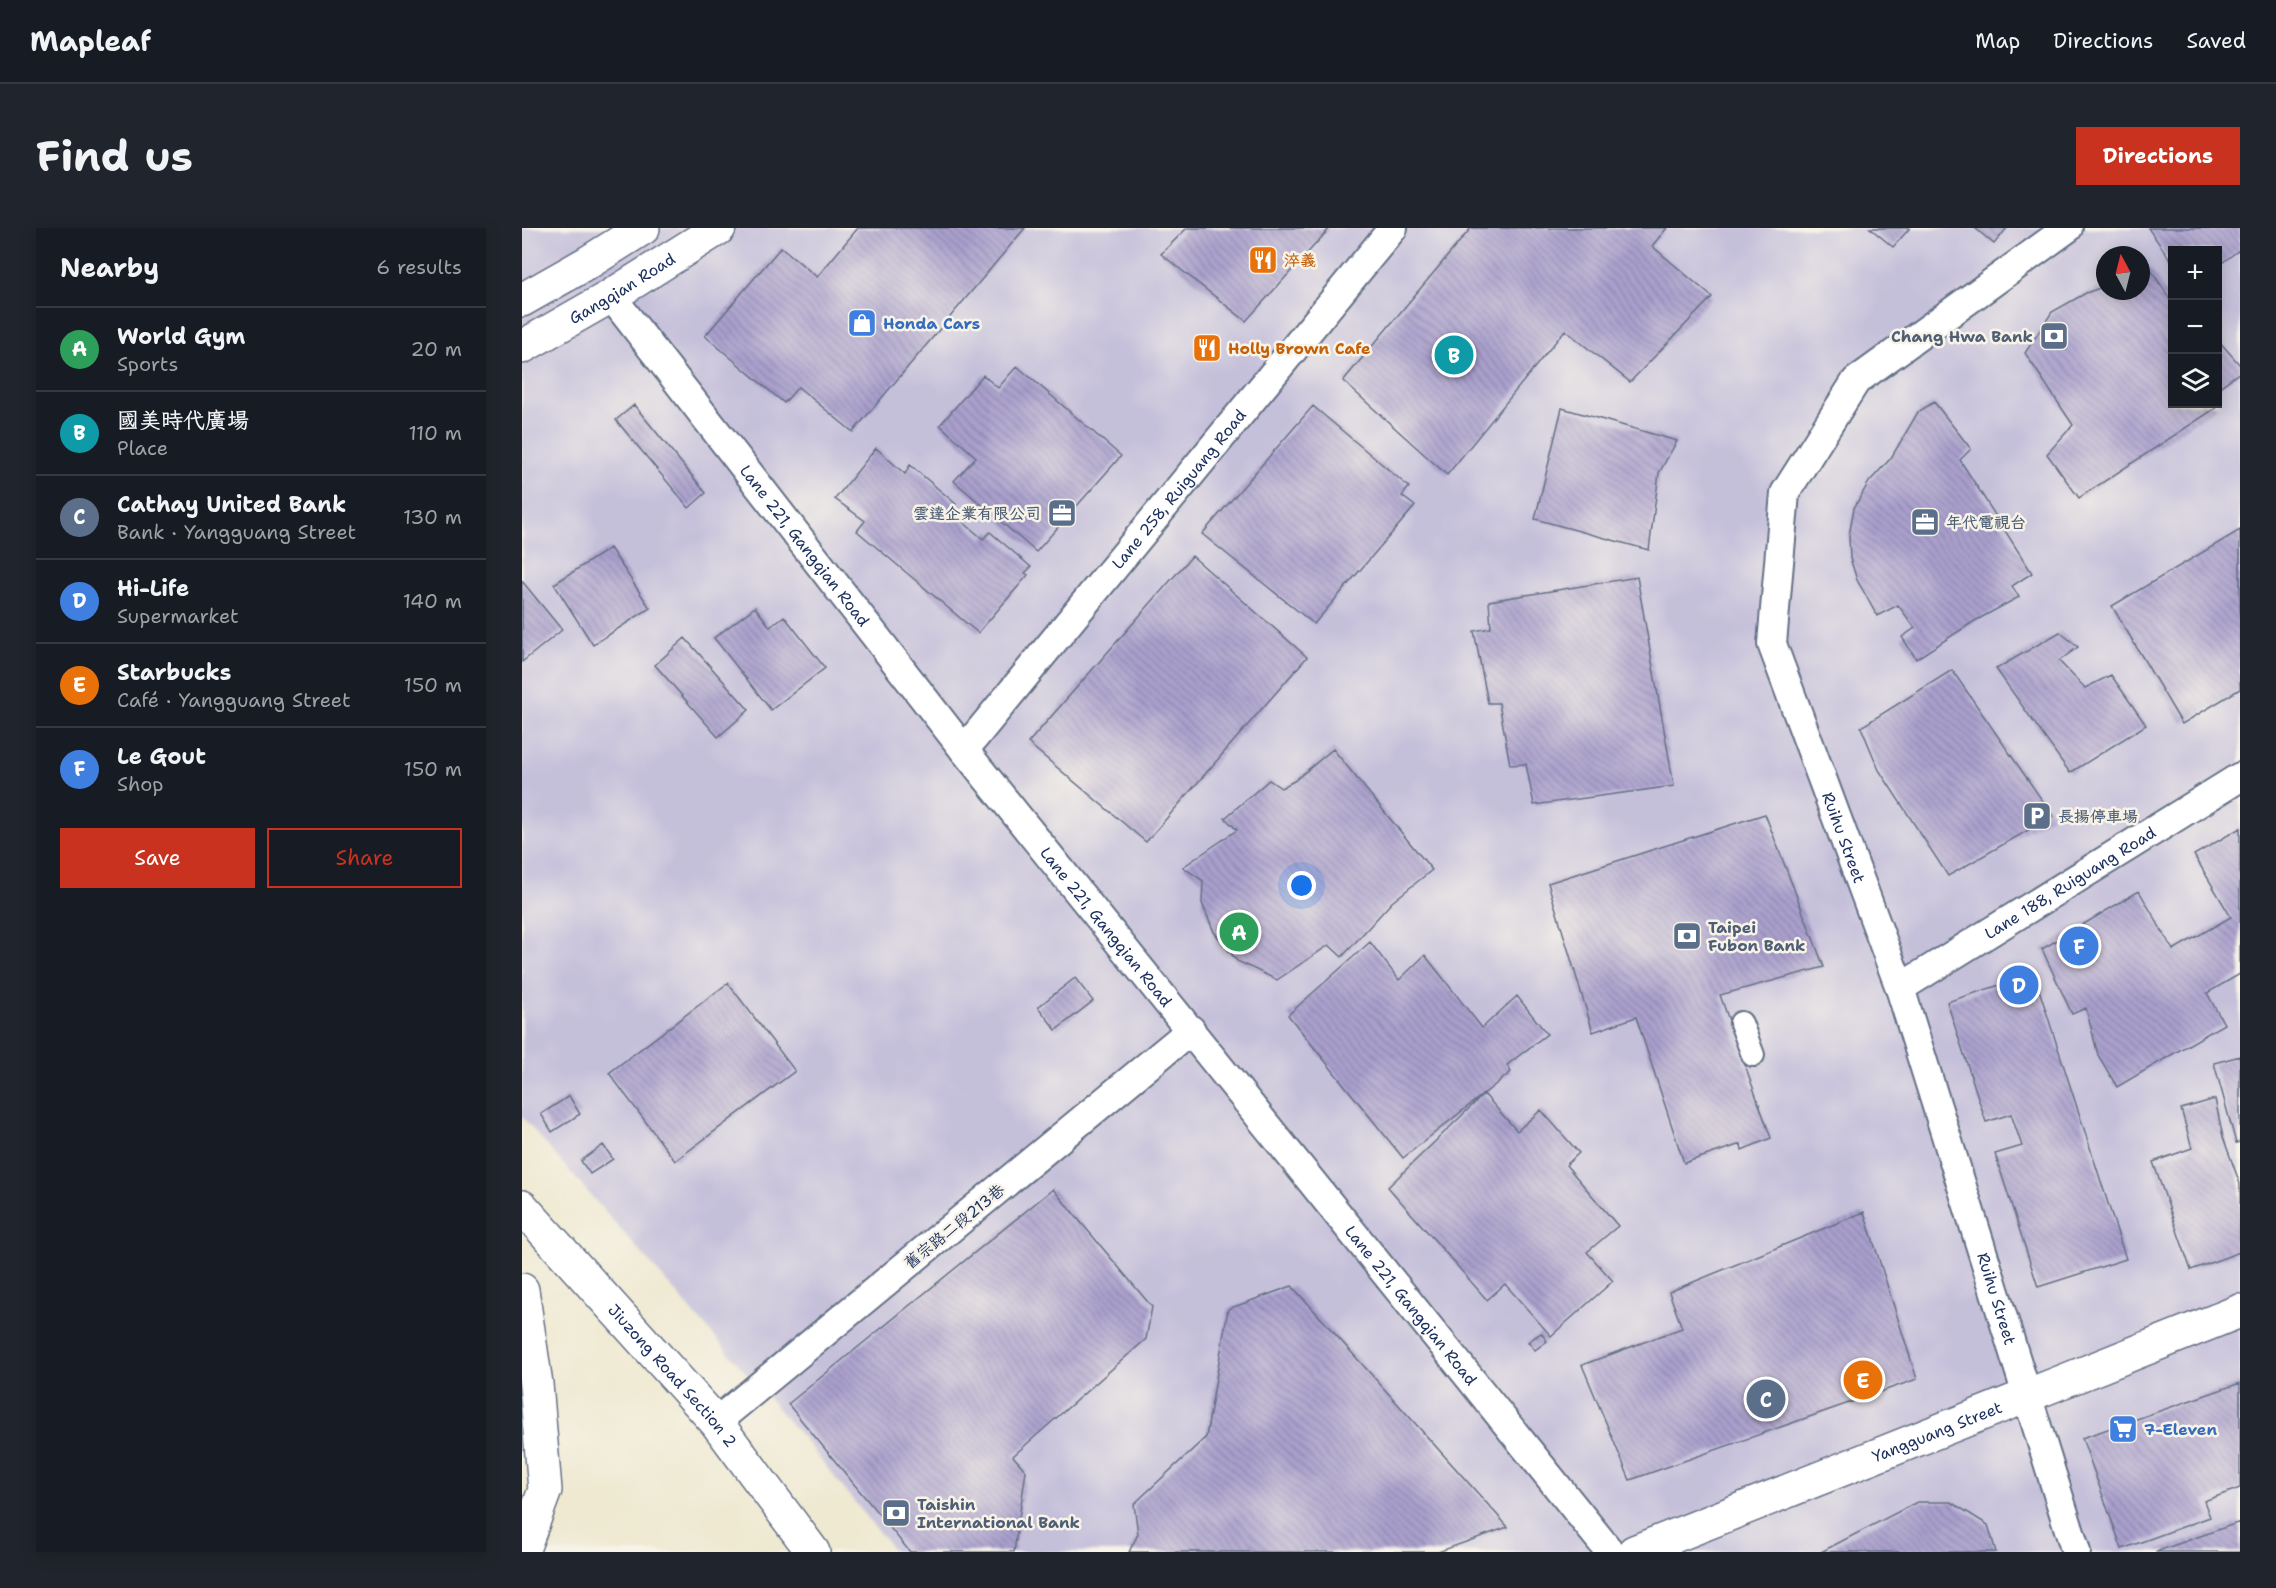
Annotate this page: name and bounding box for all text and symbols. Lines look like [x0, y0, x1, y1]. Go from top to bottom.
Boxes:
text: Mapleaf [30, 22, 151, 60]
text: Map [1975, 27, 2020, 55]
text: Directions [2053, 27, 2153, 55]
text: Saved [2186, 27, 2246, 55]
button: Directions [2076, 127, 2240, 185]
text: Find us [36, 128, 193, 184]
restaurant icon: 淬義 [1247, 244, 1279, 276]
north arrow [2096, 246, 2150, 300]
map controls [2168, 246, 2222, 408]
button: + [2168, 246, 2222, 300]
street label: Gangqian Road [565, 248, 679, 329]
text: Nearby [60, 250, 159, 285]
place label: 淬義 [1284, 250, 1316, 271]
text: 6 results [376, 254, 462, 280]
button: − [2168, 300, 2222, 354]
shop icon: Honda Cars [846, 307, 878, 339]
place label: Honda Cars [883, 313, 980, 334]
bank icon: Chang Hwa Bank [2038, 320, 2070, 352]
text: World Gym [117, 322, 245, 351]
place label: Chang Hwa Bank [1891, 326, 2033, 347]
restaurant icon: Holly Brown Cafe [1191, 332, 1223, 364]
pin: B [1434, 332, 1474, 378]
text: A [72, 336, 87, 362]
text: 20 m [411, 336, 462, 362]
place label: Holly Brown Cafe [1228, 338, 1371, 359]
text: Sports [117, 351, 178, 377]
button: layers [2168, 354, 2222, 408]
street label: Lane 258, Ruiguang Road [1107, 405, 1251, 573]
text: 國美時代廣場 [117, 406, 249, 435]
text: B [73, 420, 86, 446]
text: 110 m [408, 420, 462, 446]
text: Place [117, 435, 168, 461]
street label: Lane 221, Gangqian Road [735, 461, 874, 631]
text: Cathay United Bank [117, 490, 346, 519]
office icon: 雲達企業有限公司 [1046, 497, 1078, 529]
place label: 雲達企業有限公司 [913, 503, 1041, 524]
text: C [73, 504, 86, 530]
text: 130 m [403, 504, 462, 530]
office icon: 年代電視台 [1909, 506, 1941, 538]
place label: 年代電視台 [1946, 512, 2026, 533]
text: Bank · Yangguang Street [117, 519, 356, 545]
text: Hi-Life [117, 574, 189, 603]
text: D [72, 588, 87, 614]
text: 140 m [403, 588, 462, 614]
text: Supermarket [117, 603, 239, 629]
text: Starbucks [117, 658, 231, 687]
text: E [73, 672, 86, 698]
text: 150 m [404, 672, 462, 698]
text: Café · Yangguang Street [117, 687, 351, 713]
text: Le Gout [117, 742, 206, 771]
text: F [74, 756, 85, 782]
text: 150 m [404, 756, 462, 782]
text: Shop [117, 771, 164, 797]
street label: Ruihu Street [1817, 789, 1870, 886]
parking icon: 長揚停車場 [2021, 800, 2053, 832]
place label: 長揚停車場 [2058, 806, 2138, 827]
street label: Lane 188, Ruiguang Road [1981, 822, 2160, 944]
button: Save [60, 828, 255, 888]
button: Share [267, 828, 462, 888]
street label: Lane 221, Gangqian Road [1035, 843, 1177, 1011]
your location [1287, 871, 1316, 900]
pin: A [1220, 910, 1258, 954]
place label: Taipei Fubon Bank [1708, 917, 1806, 956]
bank icon: Taipei Fubon Bank [1671, 920, 1703, 952]
pin: F [2060, 924, 2098, 968]
pin: D [2000, 962, 2038, 1008]
street label: 舊宗路二段213巷 [900, 1179, 1009, 1273]
street label: Lane 221, Gangqian Road [1340, 1221, 1482, 1390]
street label: Ruihu Street [1972, 1250, 2021, 1347]
street label: Jiuzong Road Section 2 [603, 1300, 741, 1452]
pin: E [1844, 1358, 1882, 1402]
pin: C [1746, 1376, 1786, 1422]
street label: Yangguang Street [1869, 1397, 2005, 1467]
supermarket icon: 7-Eleven [2107, 1413, 2139, 1445]
place label: 7-Eleven [2144, 1419, 2217, 1440]
place label: Taishin International Bank [917, 1494, 1080, 1533]
bank icon: Taishin International Bank [880, 1497, 912, 1529]

